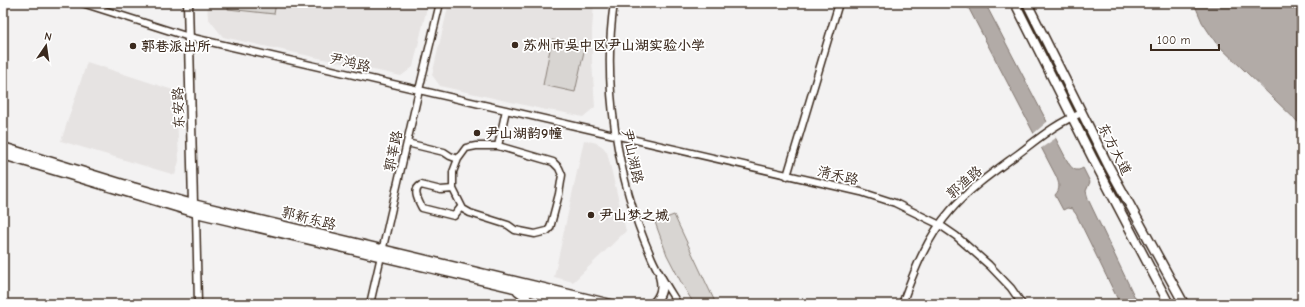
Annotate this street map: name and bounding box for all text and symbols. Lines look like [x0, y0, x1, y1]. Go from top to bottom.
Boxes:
north arrow [26, 26, 66, 66]
scale bar [1151, 26, 1219, 52]
text: N [43, 30, 53, 44]
text: 100 m [1157, 33, 1190, 47]
place label: 苏州市吴中区尹山湖实验小学 [523, 37, 705, 54]
place label: 郭巷派出所 [141, 38, 211, 55]
marker: 苏州市吴中区尹山湖实验小学 [510, 40, 520, 50]
marker: 郭巷派出所 [128, 41, 138, 51]
street label: 尹鸿路 [328, 49, 372, 75]
street label: 东安路 [169, 87, 188, 129]
street label: 东方大道 [1094, 120, 1135, 178]
place label: 尹山湖韵9幢 [485, 125, 563, 142]
street label: 尹山湖路 [618, 127, 647, 185]
marker: 尹山湖韵9幢 [472, 128, 482, 138]
street label: 郭莘路 [381, 129, 406, 173]
street label: 清禾路 [816, 162, 860, 188]
street label: 郭渔路 [943, 162, 986, 203]
street label: 郭新东路 [280, 203, 338, 234]
place label: 尹山梦之城 [599, 207, 669, 224]
marker: 尹山梦之城 [586, 210, 596, 220]

